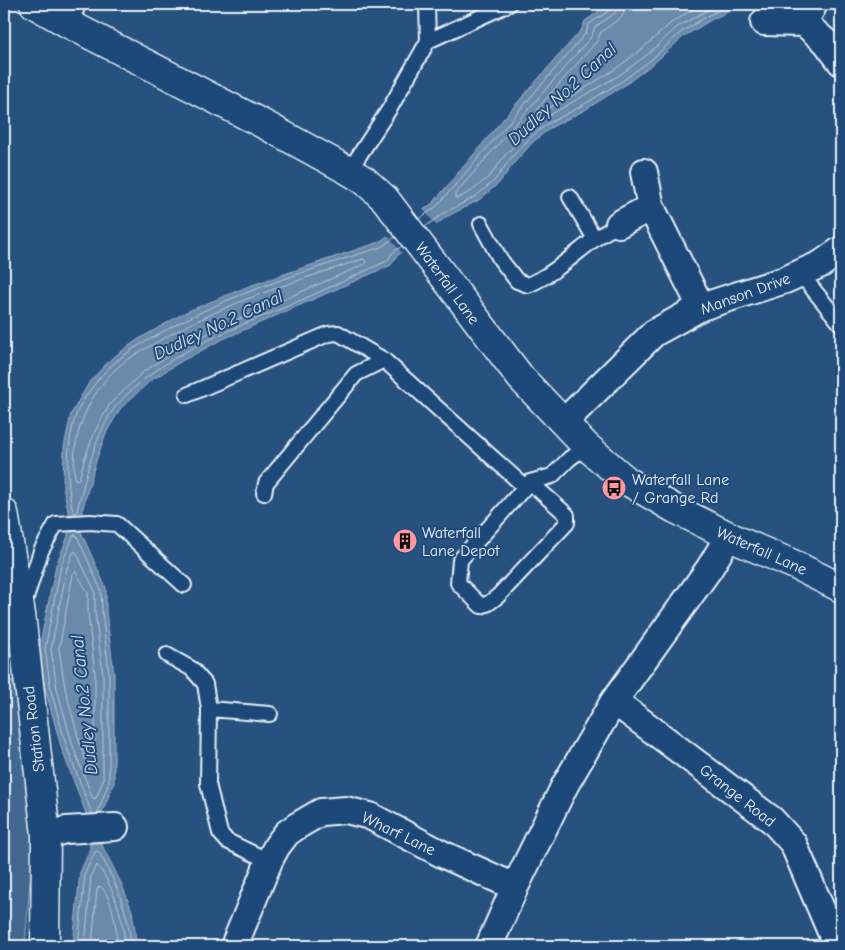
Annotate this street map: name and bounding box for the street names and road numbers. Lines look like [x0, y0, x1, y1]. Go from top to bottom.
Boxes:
street label: Waterfall Lane [411, 239, 483, 328]
street label: Manson Drive [698, 269, 793, 319]
street label: Waterfall Lane [714, 523, 810, 579]
street label: Station Road [20, 685, 48, 773]
street label: Grange Road [696, 761, 779, 831]
street label: Wharf Lane [359, 808, 438, 859]

